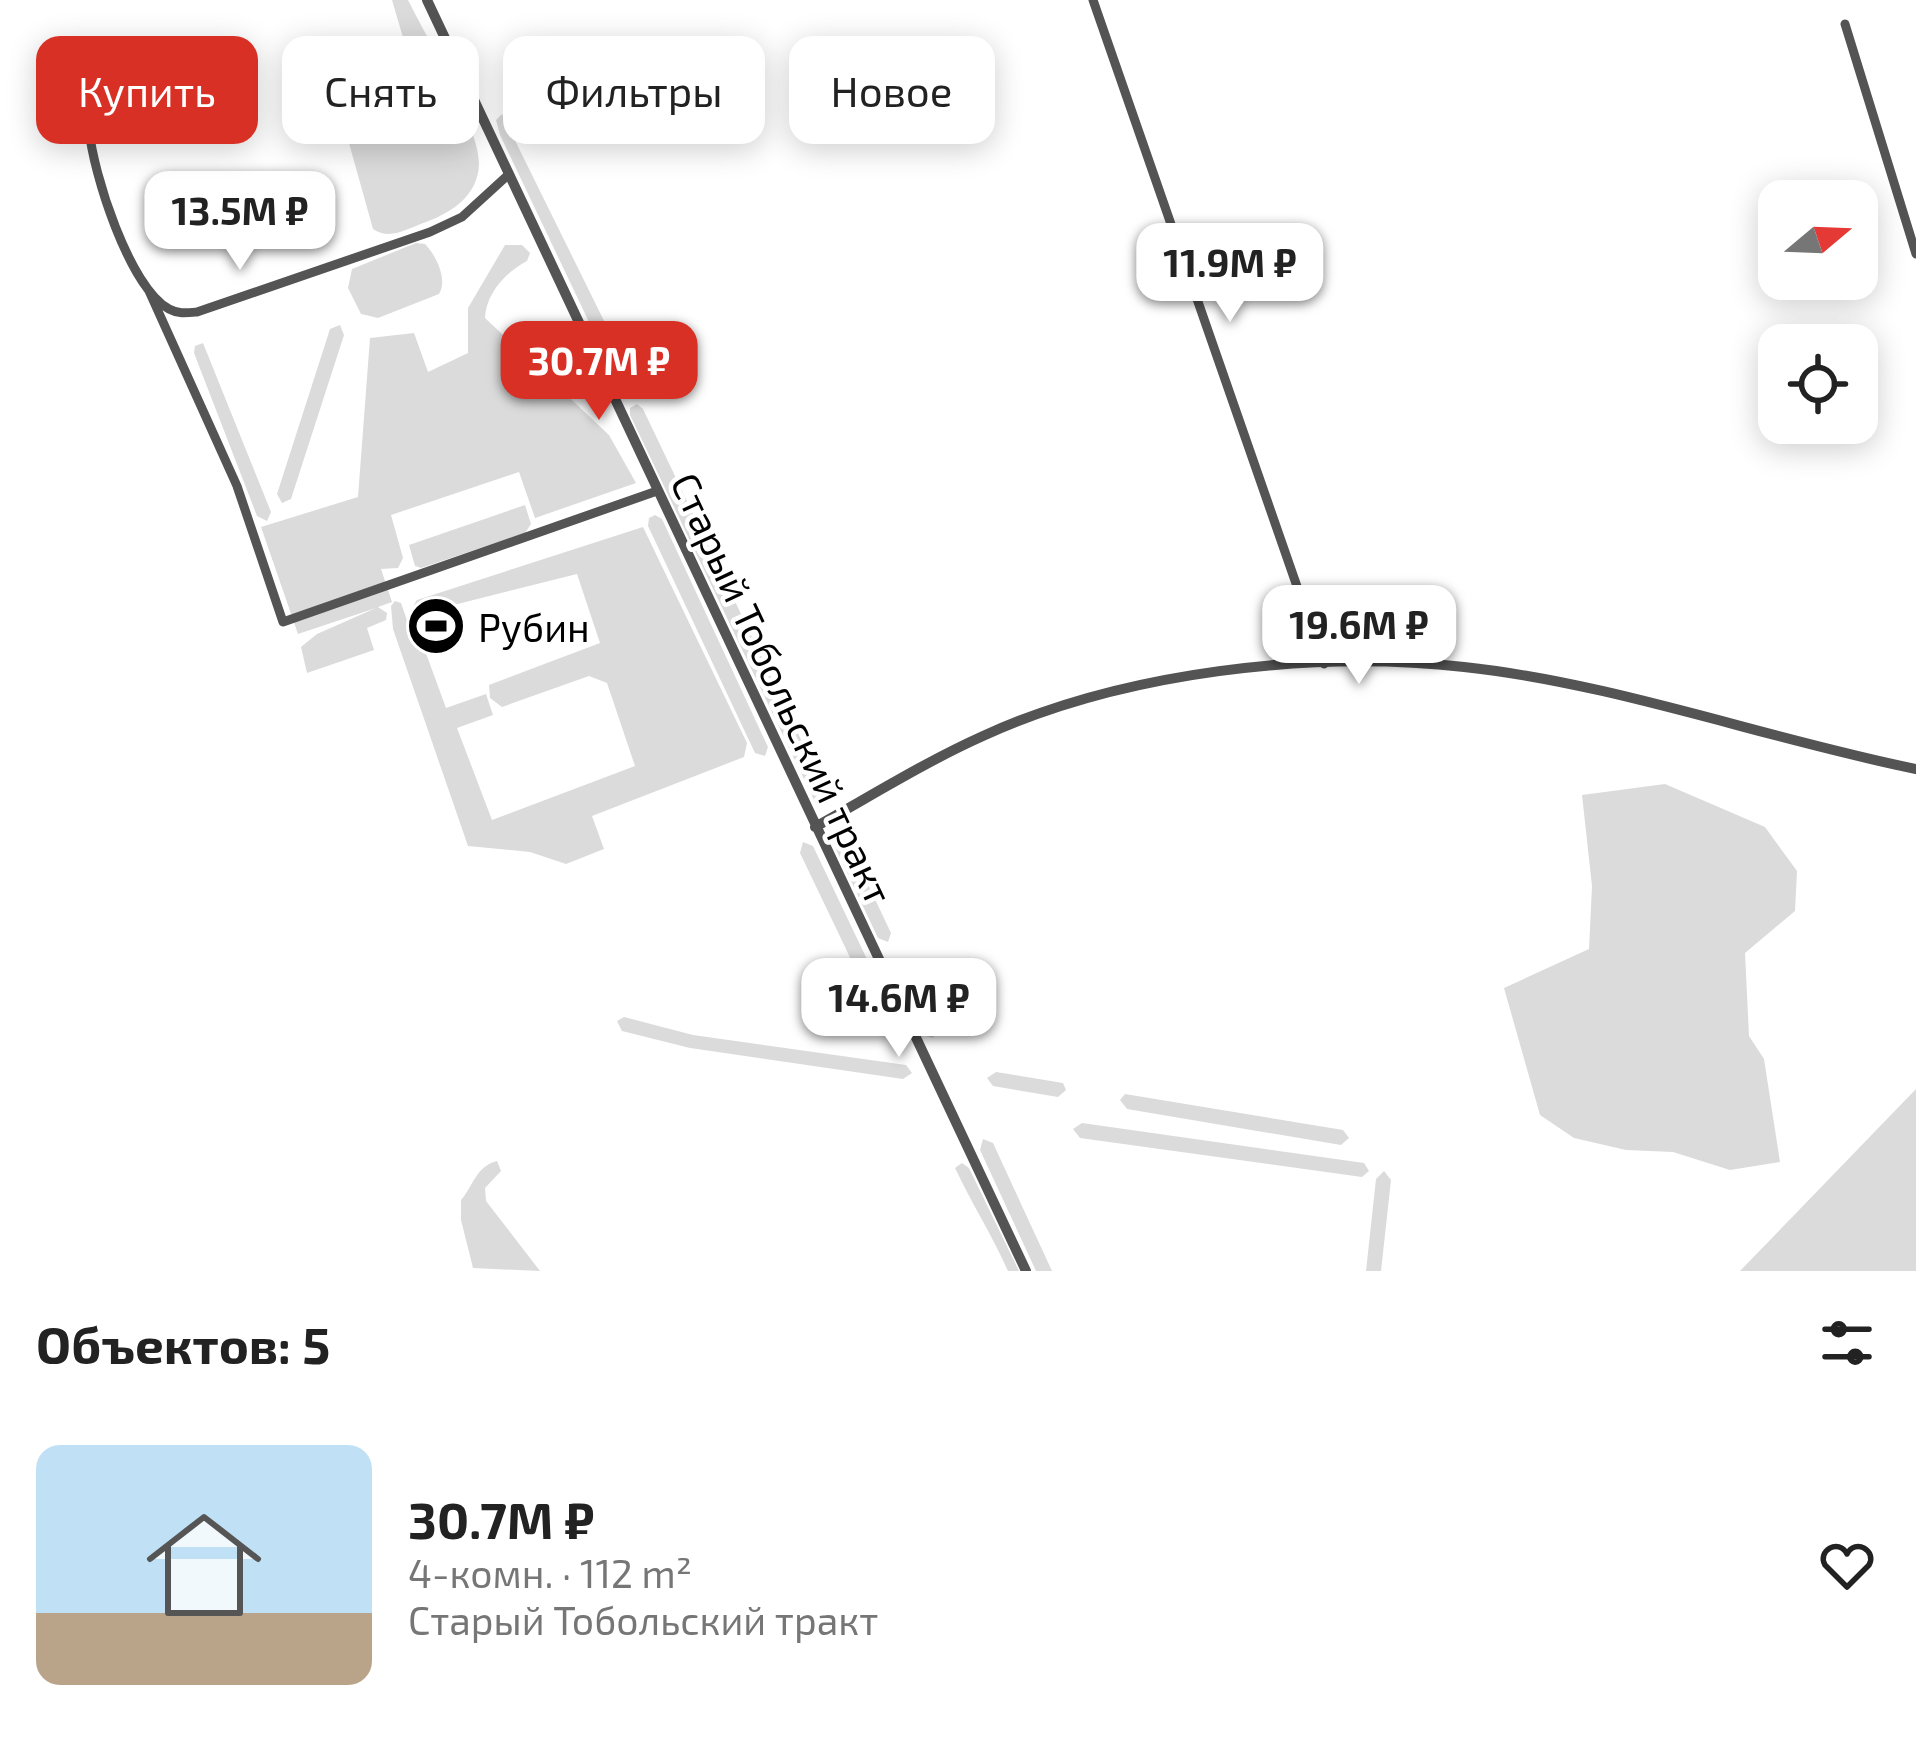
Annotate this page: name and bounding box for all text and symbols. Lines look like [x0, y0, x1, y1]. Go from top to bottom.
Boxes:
chip: Купить [36, 36, 258, 144]
chip: Снять [282, 36, 479, 144]
chip: Фильтры [503, 36, 765, 144]
chip: Новое [789, 36, 995, 144]
pin: 13.5M ₽ [129, 171, 351, 273]
north arrow [1758, 180, 1878, 300]
map controls [1758, 180, 1878, 444]
text: 13.5M ₽ [171, 186, 309, 233]
pin: 11.9M ₽ [1119, 223, 1341, 325]
text: 11.9M ₽ [1163, 238, 1297, 285]
pin: 30.7M ₽ [488, 321, 710, 423]
button: locate [1758, 324, 1878, 444]
text: 30.7M ₽ [528, 336, 670, 383]
street label: Старый Тобольский тракт [662, 465, 904, 911]
pin: 19.6M ₽ [1248, 585, 1470, 687]
sports icon: Рубин [405, 595, 467, 657]
text: 19.6M ₽ [1289, 600, 1429, 647]
place label: Рубин [478, 603, 590, 651]
pin: 14.6M ₽ [788, 958, 1010, 1060]
text: 14.6M ₽ [828, 973, 970, 1020]
icon: filters [1814, 1310, 1880, 1376]
text: Объектов: 5 [36, 1313, 330, 1374]
text: 30.7M ₽ [408, 1488, 595, 1549]
icon: home [132, 1493, 276, 1637]
icon: heart [1814, 1532, 1880, 1598]
text: 4-комн. · 112 m² [408, 1549, 692, 1596]
text: Старый Тобольский тракт [408, 1596, 878, 1643]

